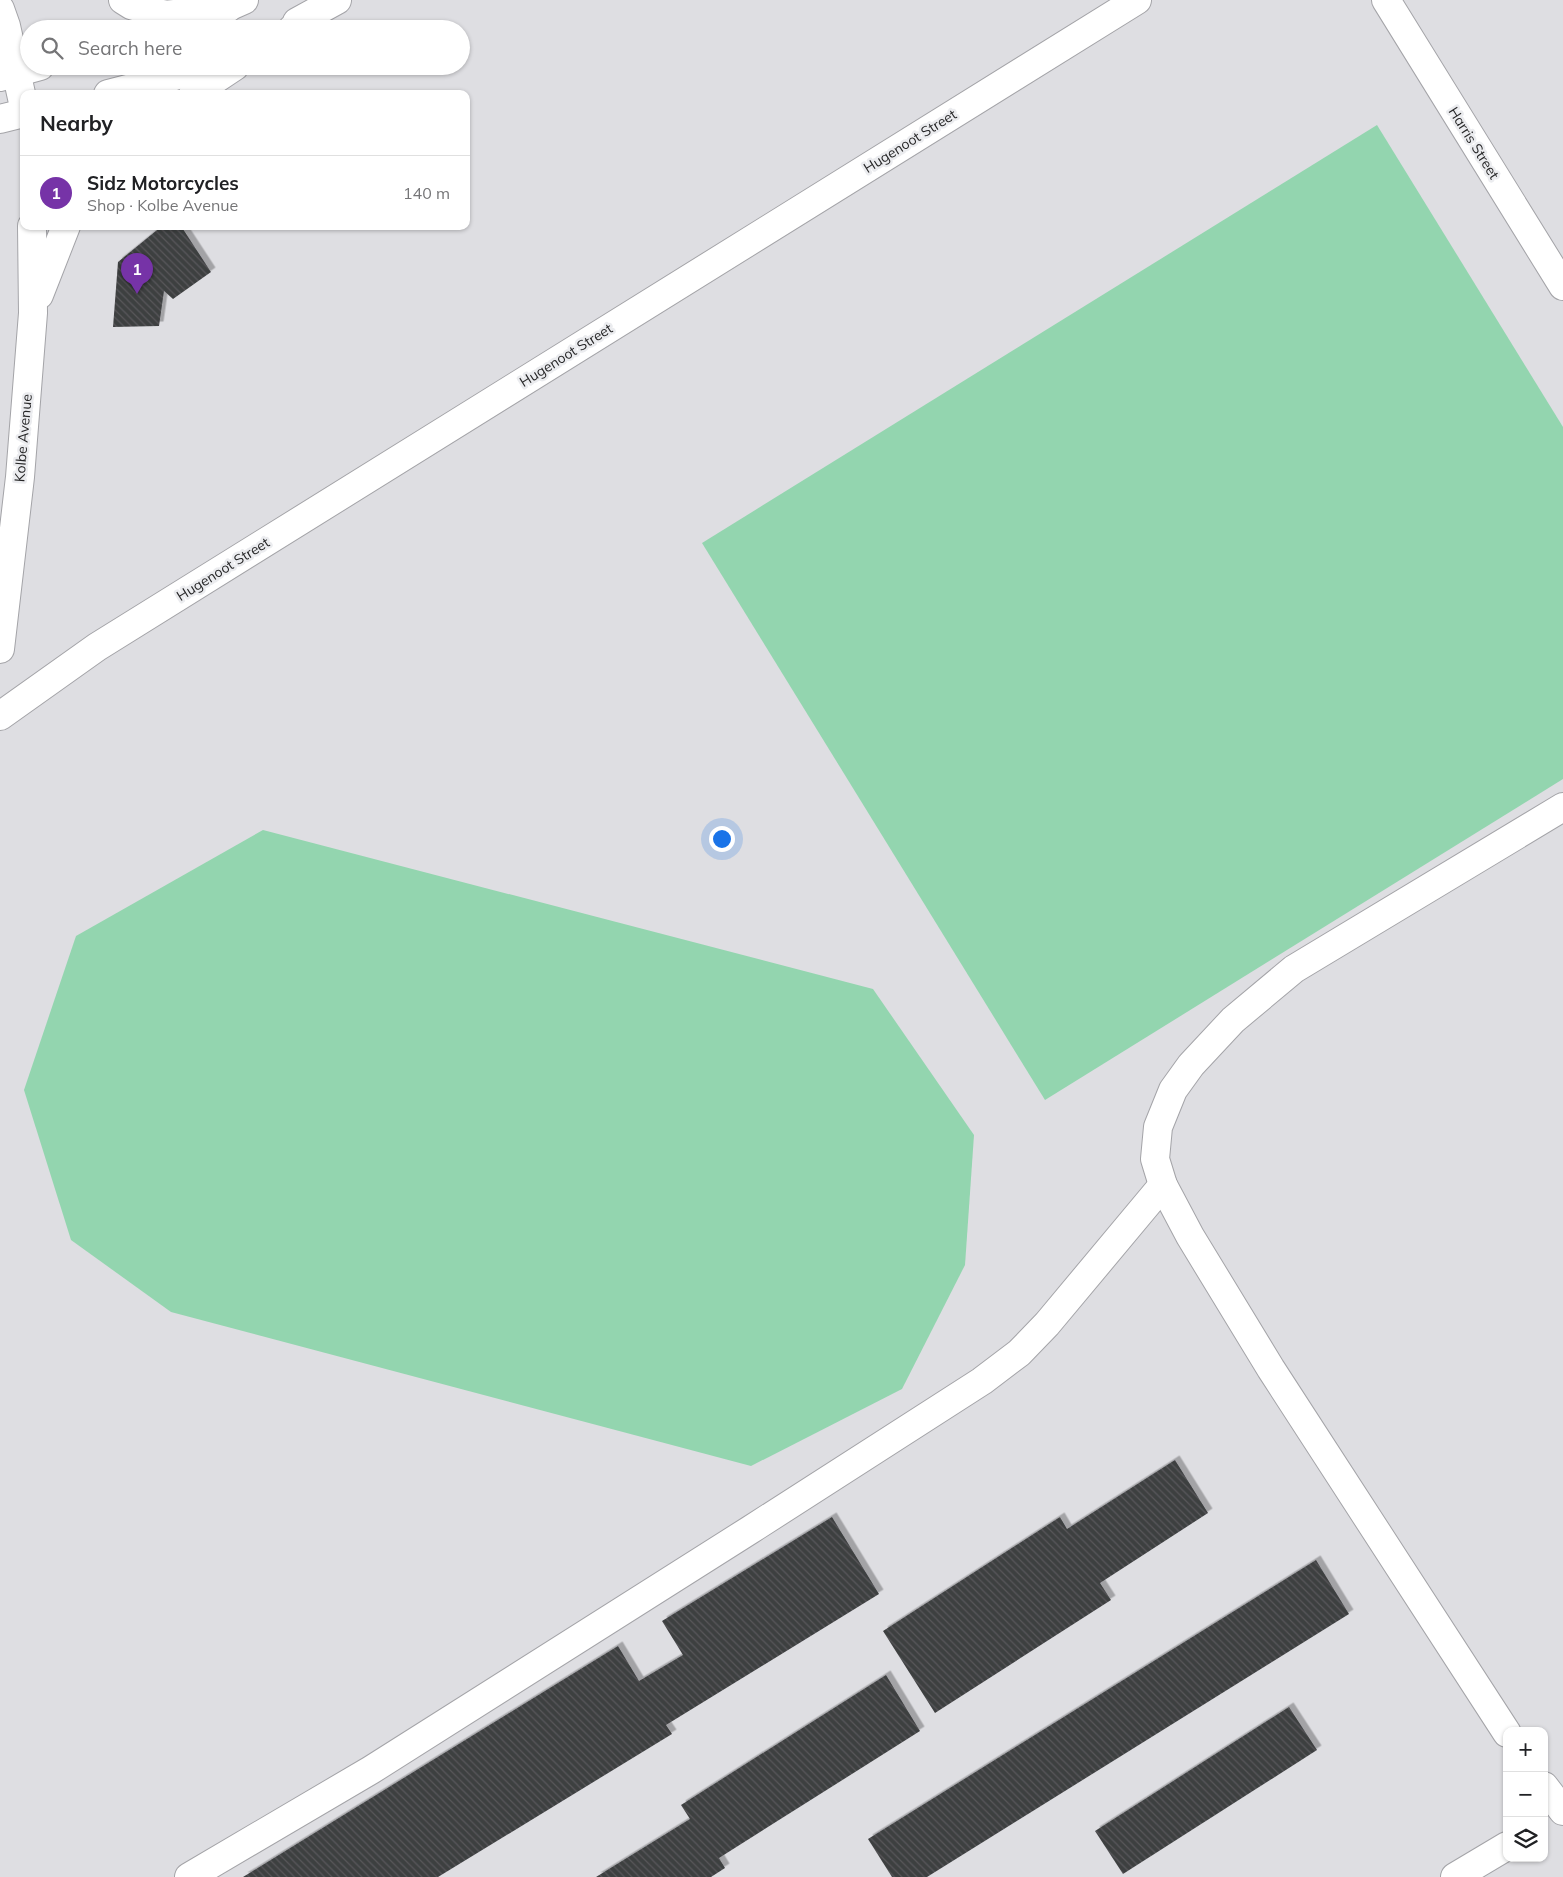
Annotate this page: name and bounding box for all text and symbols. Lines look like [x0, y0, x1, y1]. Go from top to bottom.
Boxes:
search box [20, 20, 470, 75]
icon: search [38, 34, 66, 62]
text: Search here [78, 36, 182, 60]
street label: Harris Street [1445, 103, 1503, 183]
street label: Hugenoot Street [860, 105, 960, 177]
text: Nearby [40, 110, 113, 136]
text: Sidz Motorcycles [87, 171, 239, 195]
text: 1 [51, 183, 61, 203]
text: 140 m [403, 183, 450, 203]
text: Shop · Kolbe Avenue [87, 195, 238, 215]
pin: 1 [121, 253, 153, 294]
street label: Hugenoot Street [516, 319, 616, 391]
street label: Kolbe Avenue [10, 393, 36, 483]
street label: Hugenoot Street [173, 533, 273, 605]
your location [709, 826, 735, 852]
map controls [1503, 1727, 1548, 1862]
button: + [1503, 1727, 1548, 1772]
button: − [1503, 1772, 1548, 1817]
button: layers [1503, 1817, 1548, 1862]

